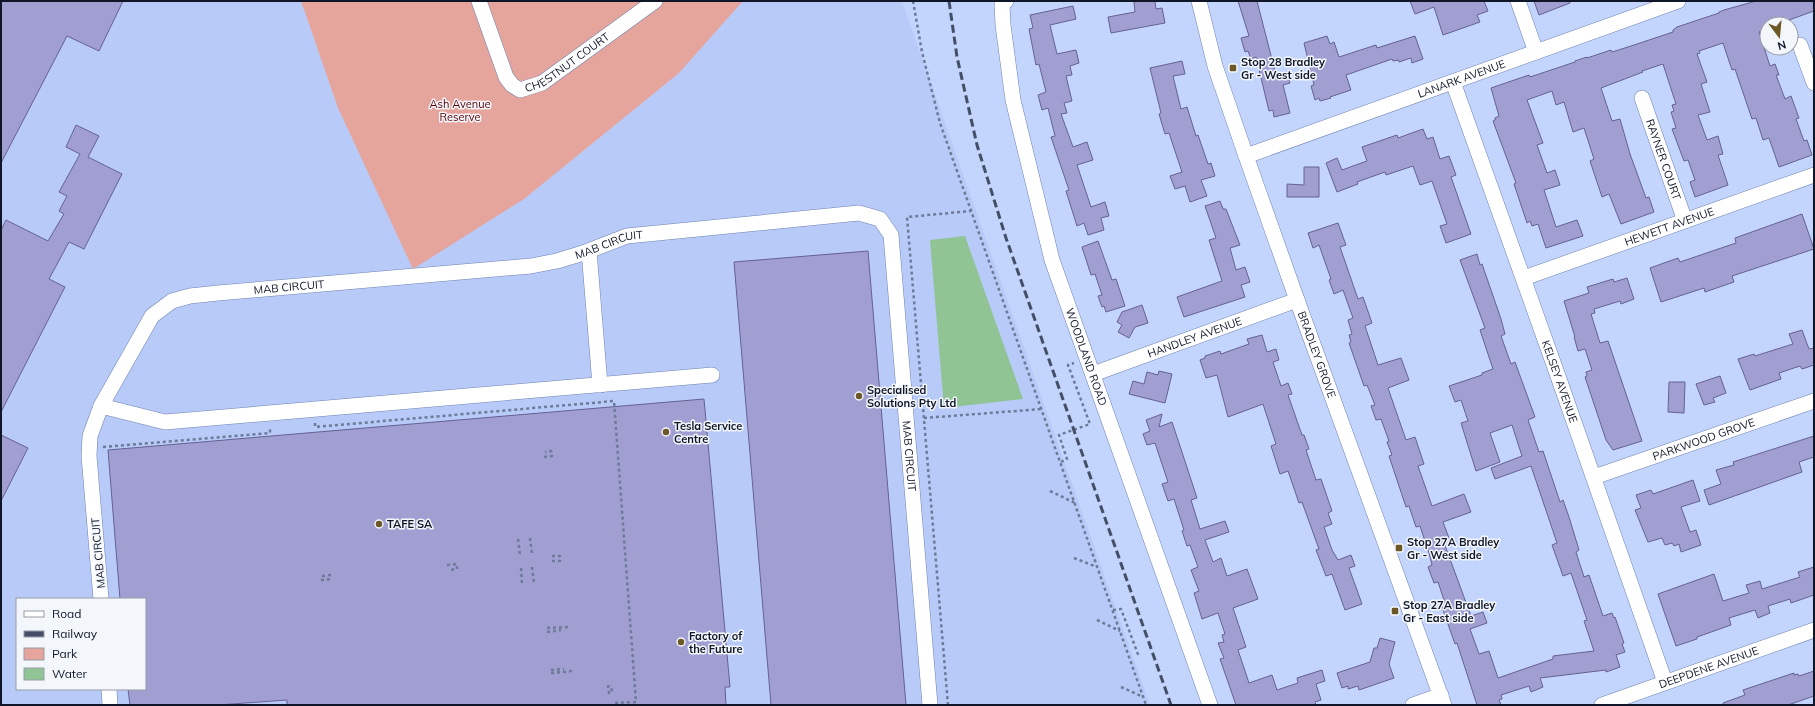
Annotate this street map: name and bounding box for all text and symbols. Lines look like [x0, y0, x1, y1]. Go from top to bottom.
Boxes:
north arrow [1759, 16, 1799, 56]
street label: CHESTNUT COURT [523, 29, 612, 95]
text: N [1776, 38, 1788, 53]
place label: Stop 28 Bradley Gr - West side [1241, 55, 1325, 82]
street label: LANARK AVENUE [1416, 57, 1507, 101]
marker: Stop 28 Bradley Gr - West side [1228, 63, 1238, 73]
park label: Ash Avenue Reserve [429, 97, 491, 124]
street label: RAYNER COURT [1643, 117, 1684, 202]
street label: HEWETT AVENUE [1622, 204, 1716, 249]
street label: MAB CIRCUIT [573, 227, 644, 262]
street label: MAB CIRCUIT [253, 277, 325, 297]
street label: WOODLAND ROAD [1063, 306, 1110, 407]
street label: BRADLEY GROVE [1295, 309, 1339, 400]
street label: HANDLEY AVENUE [1145, 314, 1244, 361]
street label: KELSEY AVENUE [1539, 338, 1581, 425]
place label: Specialised Solutions Pty Ltd [867, 383, 956, 410]
marker: Specialised Solutions Pty Ltd [854, 391, 864, 401]
street label: PARKWOOD GROVE [1651, 415, 1757, 463]
place label: Tesla Service Centre [674, 419, 742, 446]
street label: MAB CIRCUIT [899, 420, 919, 492]
marker: Tesla Service Centre [661, 427, 671, 437]
street label: MAB CIRCUIT [88, 517, 108, 589]
place label: TAFE SA [387, 517, 433, 531]
marker: TAFE SA [374, 519, 384, 529]
place label: Stop 27A Bradley Gr - West side [1407, 535, 1499, 562]
marker: Stop 27A Bradley Gr - West side [1394, 543, 1404, 553]
legend [16, 598, 146, 690]
place label: Stop 27A Bradley Gr - East side [1403, 598, 1495, 625]
text: Road [52, 606, 81, 621]
marker: Stop 27A Bradley Gr - East side [1390, 606, 1400, 616]
text: Railway [52, 626, 98, 641]
place label: Factory of the Future [689, 629, 743, 656]
marker: Factory of the Future [676, 637, 686, 647]
street label: DEEPDENE AVENUE [1657, 643, 1760, 691]
text: Park [52, 646, 78, 661]
text: Water [52, 666, 88, 681]

